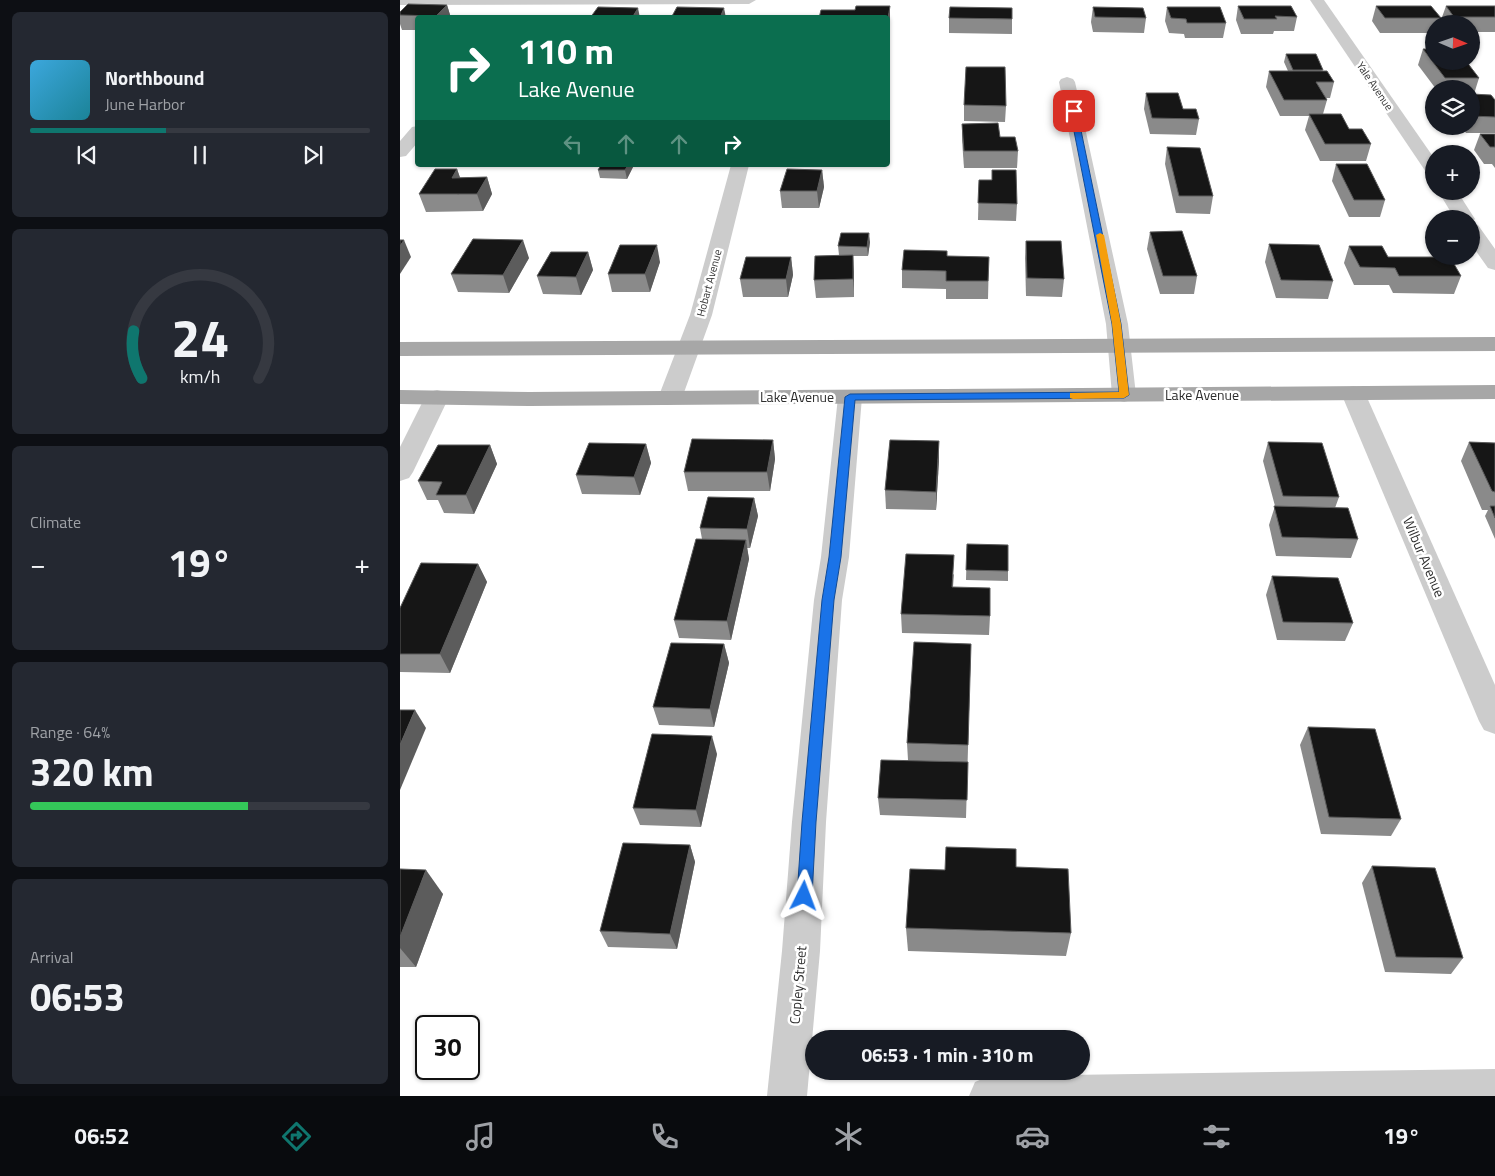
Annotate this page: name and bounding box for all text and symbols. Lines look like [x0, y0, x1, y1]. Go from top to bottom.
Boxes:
north arrow [1425, 15, 1480, 70]
map controls [1425, 15, 1480, 265]
text: 110 m [518, 24, 614, 78]
icon: right [435, 35, 500, 100]
street label: Yale Avenue [1353, 58, 1397, 114]
text: Northbound [105, 63, 205, 92]
text: Lake Avenue [518, 72, 635, 106]
button: layers [1425, 80, 1480, 135]
pin [1053, 90, 1095, 132]
text: June Harbor [105, 92, 185, 116]
icon: arrive [1060, 97, 1088, 125]
icon: left [559, 130, 587, 158]
icon: ahead [612, 130, 640, 158]
icon: ahead [665, 130, 693, 158]
icon: right [718, 130, 746, 158]
icon: previous [73, 141, 101, 169]
icon: pause [186, 141, 214, 169]
icon: next [299, 141, 327, 169]
button: + [1425, 145, 1480, 200]
button: − [1425, 210, 1480, 265]
street label: Hobart Avenue [692, 247, 726, 318]
text: 24 [171, 298, 229, 377]
text: km/h [180, 363, 220, 390]
street label: Lake Avenue [1165, 384, 1239, 405]
street label: Lake Avenue [760, 386, 834, 407]
text: Climate [30, 510, 81, 534]
street label: Wilbur Avenue [1398, 513, 1451, 600]
text: 19° [168, 534, 232, 592]
text: − [30, 542, 46, 585]
text: + [354, 542, 370, 585]
text: Range · 64% [30, 720, 110, 744]
text: 320 km [30, 743, 154, 801]
position arrow [777, 869, 829, 921]
text: Arrival [30, 945, 73, 969]
street label: Copley Street [784, 945, 811, 1025]
text: 06:53 [30, 968, 125, 1026]
speed limit sign: 30 [415, 1015, 480, 1080]
text: 06:53 · 1 min · 310 m [861, 1040, 1034, 1069]
text: 06:52 [75, 1119, 129, 1153]
icon: directions [279, 1119, 314, 1154]
icon: music [463, 1119, 498, 1154]
icon: phone [647, 1119, 682, 1154]
icon: climate [831, 1119, 866, 1154]
icon: car [1015, 1119, 1050, 1154]
icon: filters [1199, 1119, 1234, 1154]
text: 19° [1383, 1119, 1420, 1153]

